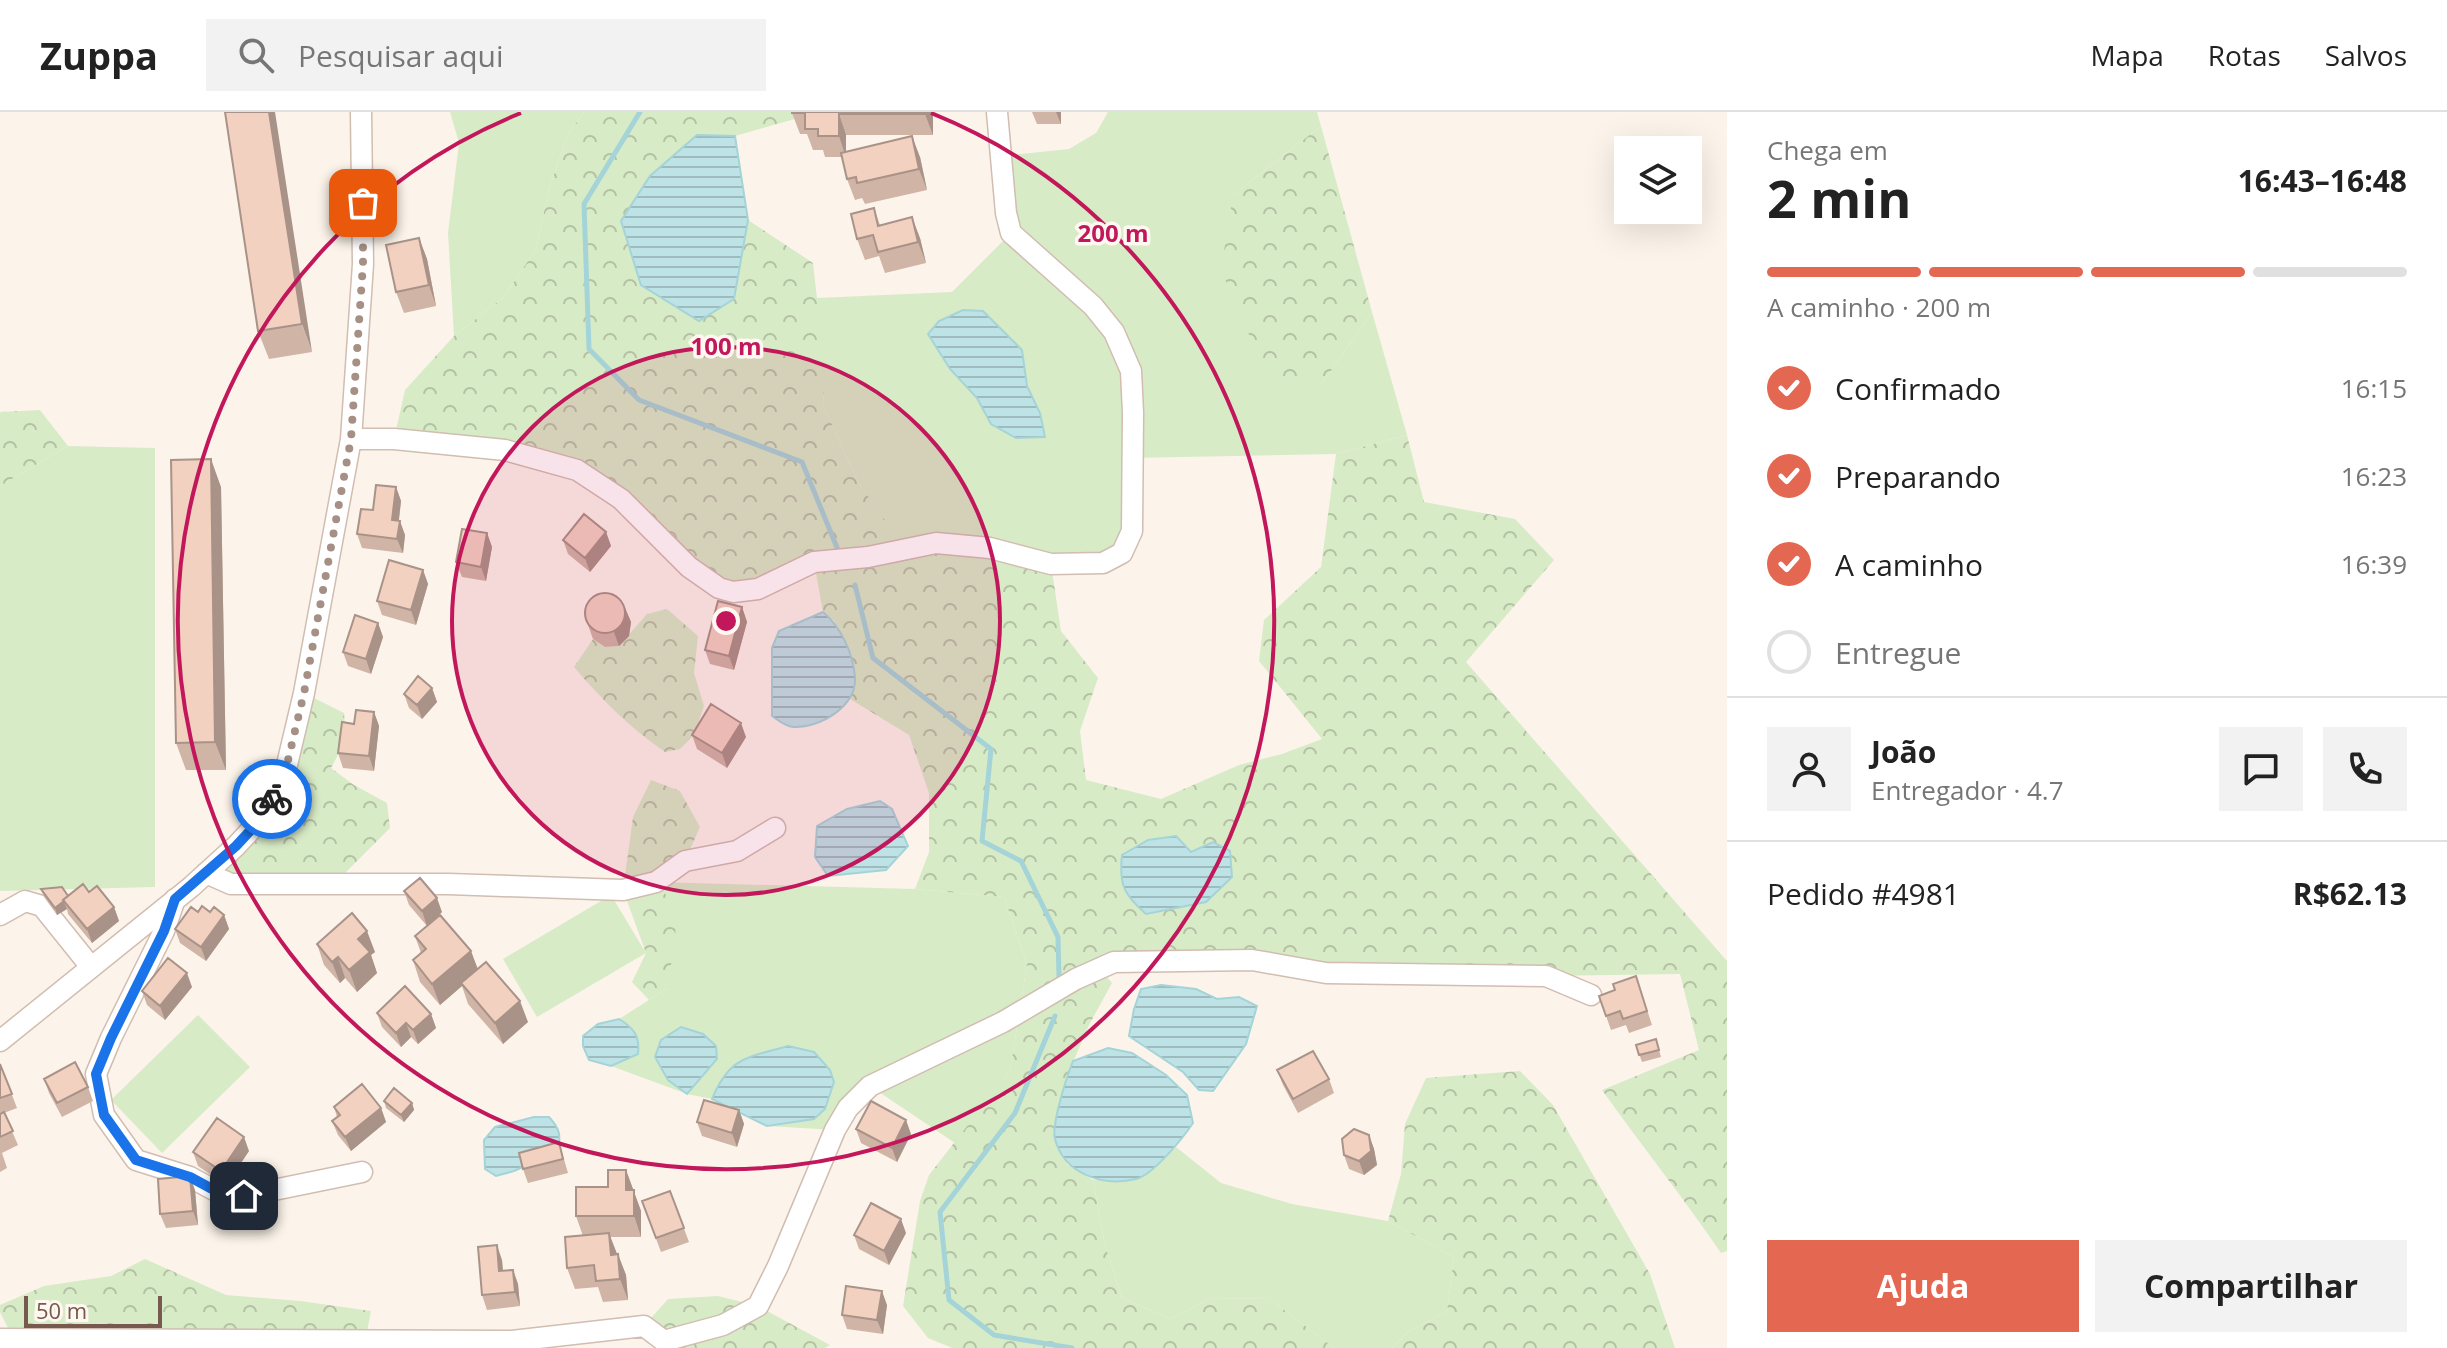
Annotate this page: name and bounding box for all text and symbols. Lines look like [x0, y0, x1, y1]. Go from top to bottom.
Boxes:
search box [206, 19, 766, 91]
text: Zuppa [40, 29, 158, 81]
icon: search [234, 33, 278, 77]
text: Pesquisar aqui [298, 35, 504, 76]
text: Mapa [2090, 36, 2164, 74]
text: Rotas [2208, 36, 2281, 74]
text: Salvos [2325, 36, 2407, 74]
text: Chega em [1767, 132, 1888, 168]
map controls [1614, 136, 1702, 224]
button: layers [1614, 136, 1702, 224]
text: 16:43–16:48 [2238, 160, 2407, 201]
text: 2 min [1767, 162, 1911, 233]
pin [329, 169, 397, 237]
icon: bag [341, 181, 385, 225]
text: 200 m [1078, 216, 1148, 249]
text: A caminho · 200 m [1767, 289, 1991, 325]
text: 100 m [691, 329, 761, 362]
icon: check [1767, 366, 1811, 410]
text: Confirmado [1835, 368, 2001, 409]
text: 16:15 [2341, 370, 2407, 406]
icon: check [1767, 454, 1811, 498]
text: Preparando [1835, 456, 2001, 497]
text: 16:23 [2341, 458, 2407, 494]
icon: check [1767, 542, 1811, 586]
text: A caminho [1835, 544, 1983, 585]
text: 16:39 [2341, 546, 2407, 582]
centre of rings [712, 607, 740, 635]
text: Entregue [1835, 632, 1961, 673]
button: person [1767, 727, 1851, 811]
button: chat [2219, 727, 2303, 811]
button: phone [2323, 727, 2407, 811]
text: João [1871, 731, 1936, 772]
courier [232, 759, 312, 839]
text: Entregador · 4.7 [1871, 772, 2064, 808]
icon: bike [250, 777, 294, 821]
text: Pedido #4981 [1767, 873, 1960, 914]
text: R$62.13 [2293, 873, 2407, 914]
pin [210, 1162, 278, 1230]
icon: home [222, 1174, 266, 1218]
button: Ajuda [1767, 1240, 2079, 1332]
button: Compartilhar [2095, 1240, 2407, 1332]
scale bar [24, 1292, 162, 1328]
text: 50 m [36, 1295, 87, 1325]

